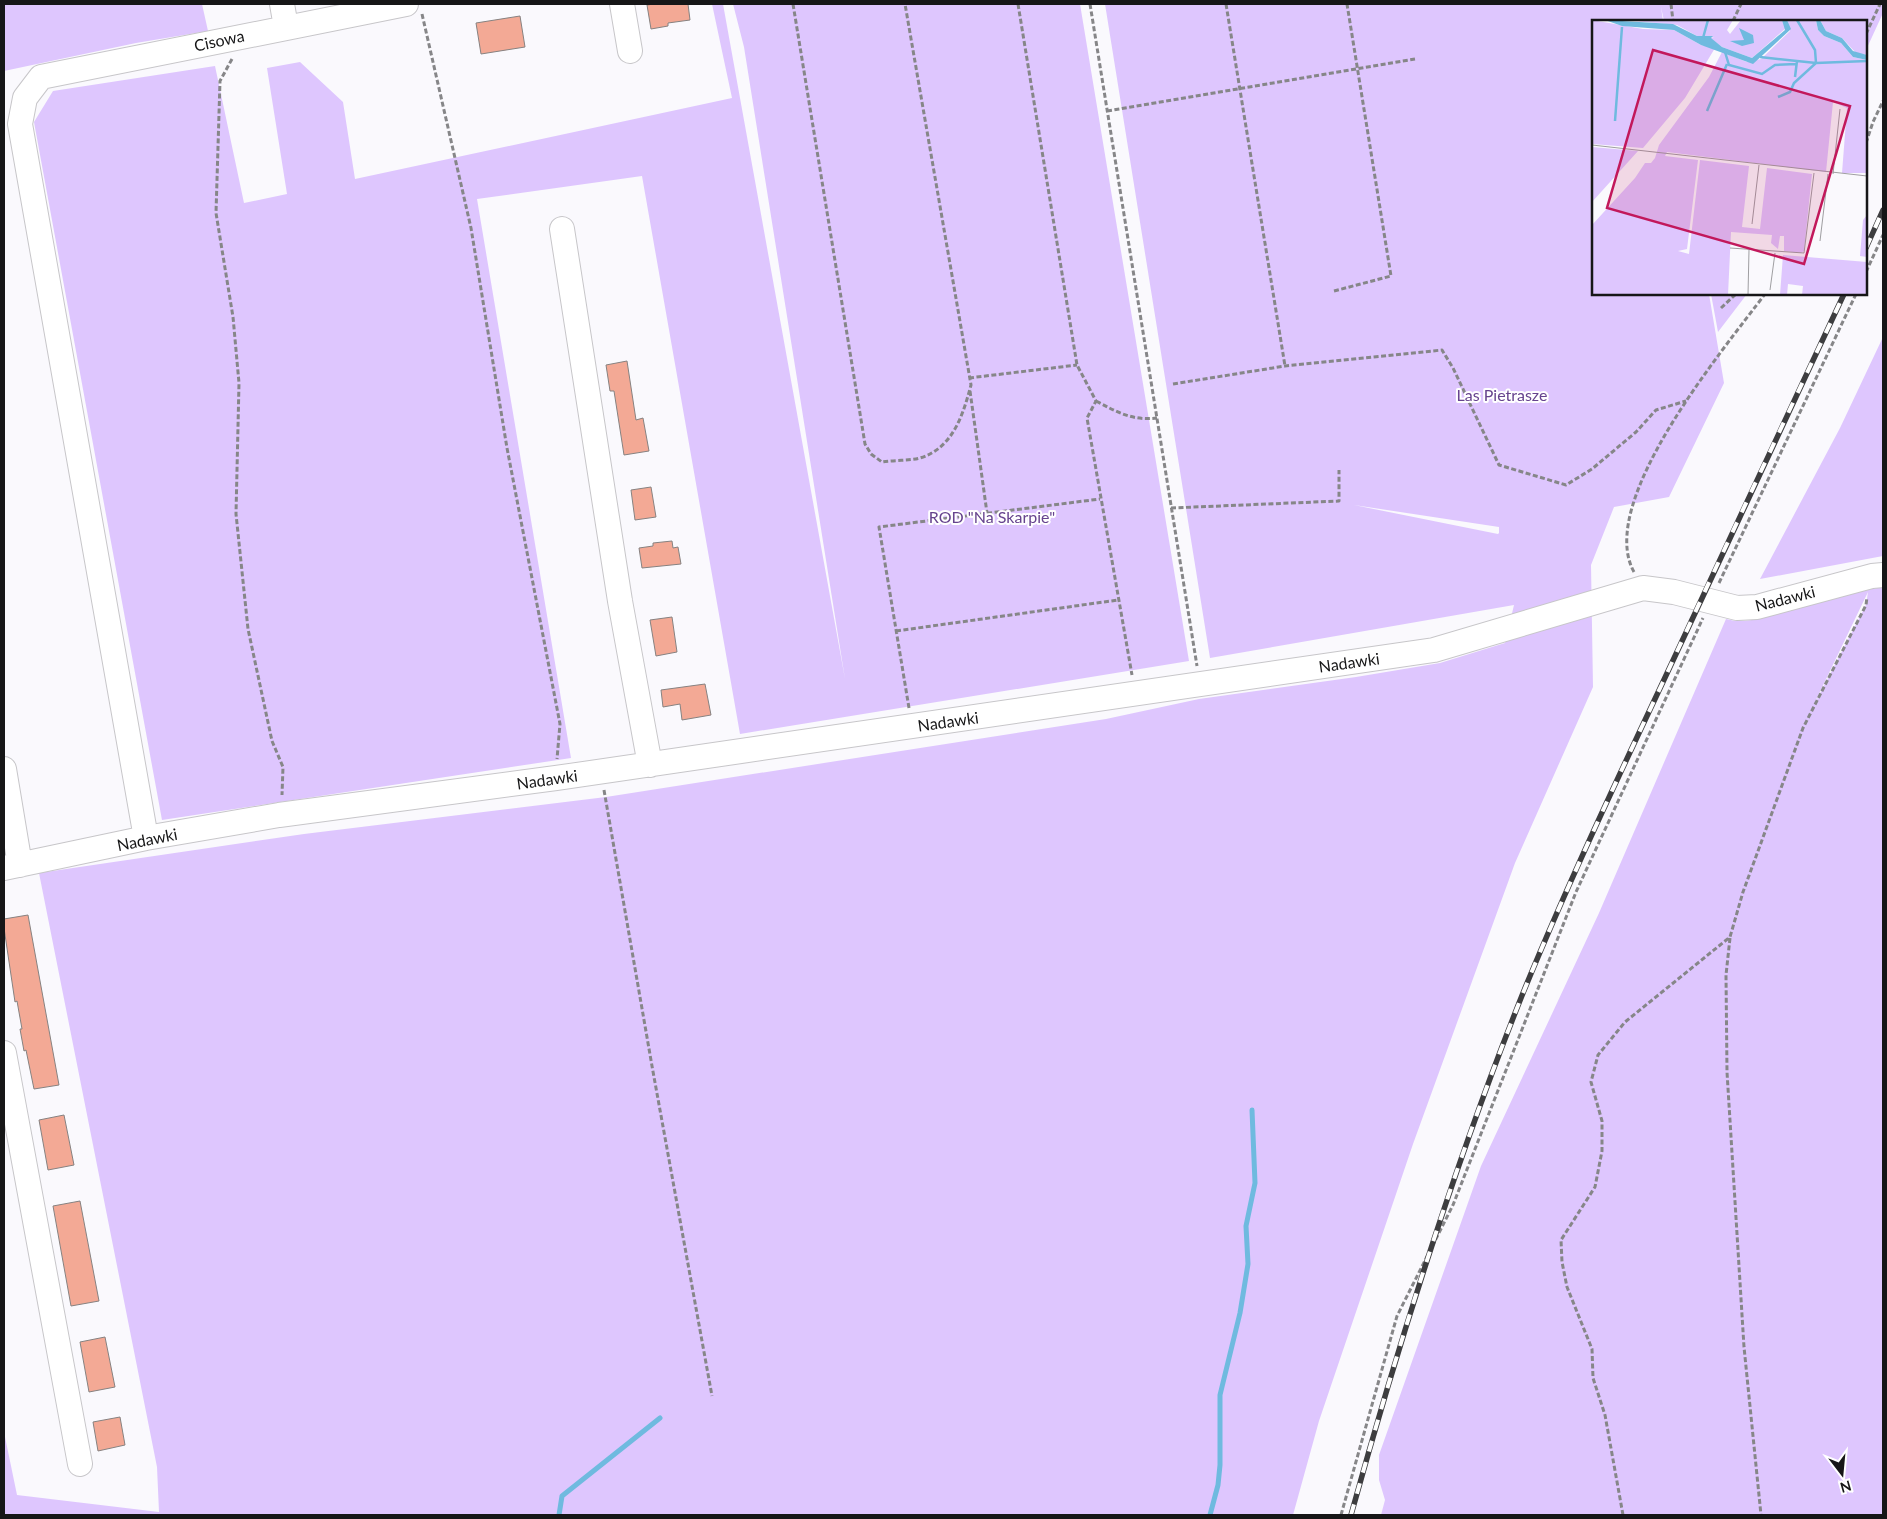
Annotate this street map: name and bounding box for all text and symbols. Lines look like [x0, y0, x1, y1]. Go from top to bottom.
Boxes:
inset map [1592, 20, 1867, 295]
street label: Cisowa [192, 25, 246, 55]
park label: Las Pietrasze [1457, 385, 1547, 404]
park label: ROD "Na Skarpie" [929, 507, 1055, 526]
street label: Nadawki [1753, 581, 1817, 615]
street label: Nadawki [1317, 648, 1381, 676]
street label: Nadawki [916, 707, 980, 735]
street label: Nadawki [515, 765, 579, 793]
street label: Nadawki [115, 824, 179, 854]
north arrow [1817, 1449, 1867, 1499]
text: N [1838, 1477, 1853, 1497]

